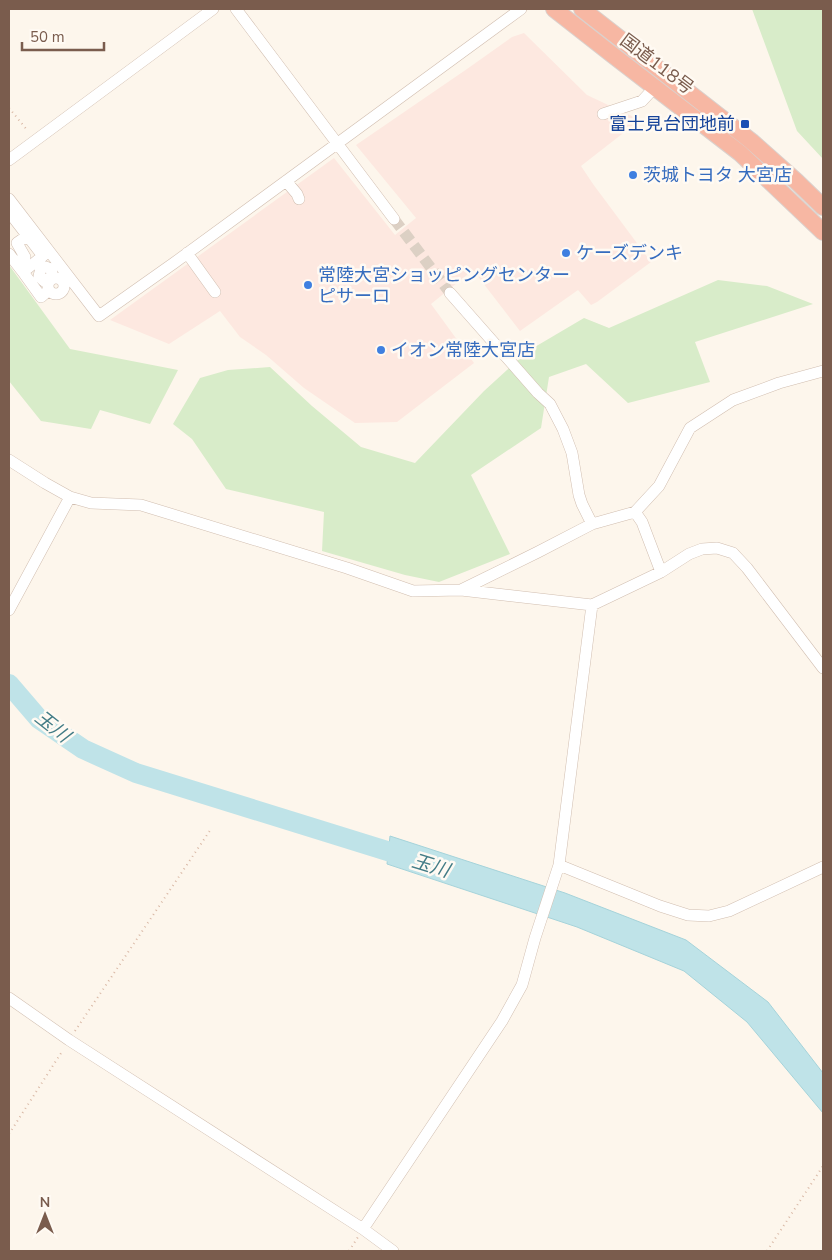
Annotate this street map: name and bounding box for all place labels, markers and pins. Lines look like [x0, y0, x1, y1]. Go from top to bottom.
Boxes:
place label: 富士見台団地前 [609, 112, 735, 136]
marker: 富士見台団地前 [739, 118, 751, 130]
place label: 茨城トヨタ 大宮店 [643, 163, 792, 187]
marker: 茨城トヨタ 大宮店 [627, 169, 639, 181]
place label: ケーズデンキ [576, 241, 683, 265]
marker: ケーズデンキ [560, 247, 572, 259]
place label: 常陸大宮ショッピングセンター ピサーロ [318, 263, 570, 308]
marker: 常陸大宮ショッピングセンター ピサーロ [302, 279, 314, 291]
place label: イオン常陸大宮店 [391, 338, 535, 362]
marker: イオン常陸大宮店 [375, 344, 387, 356]

